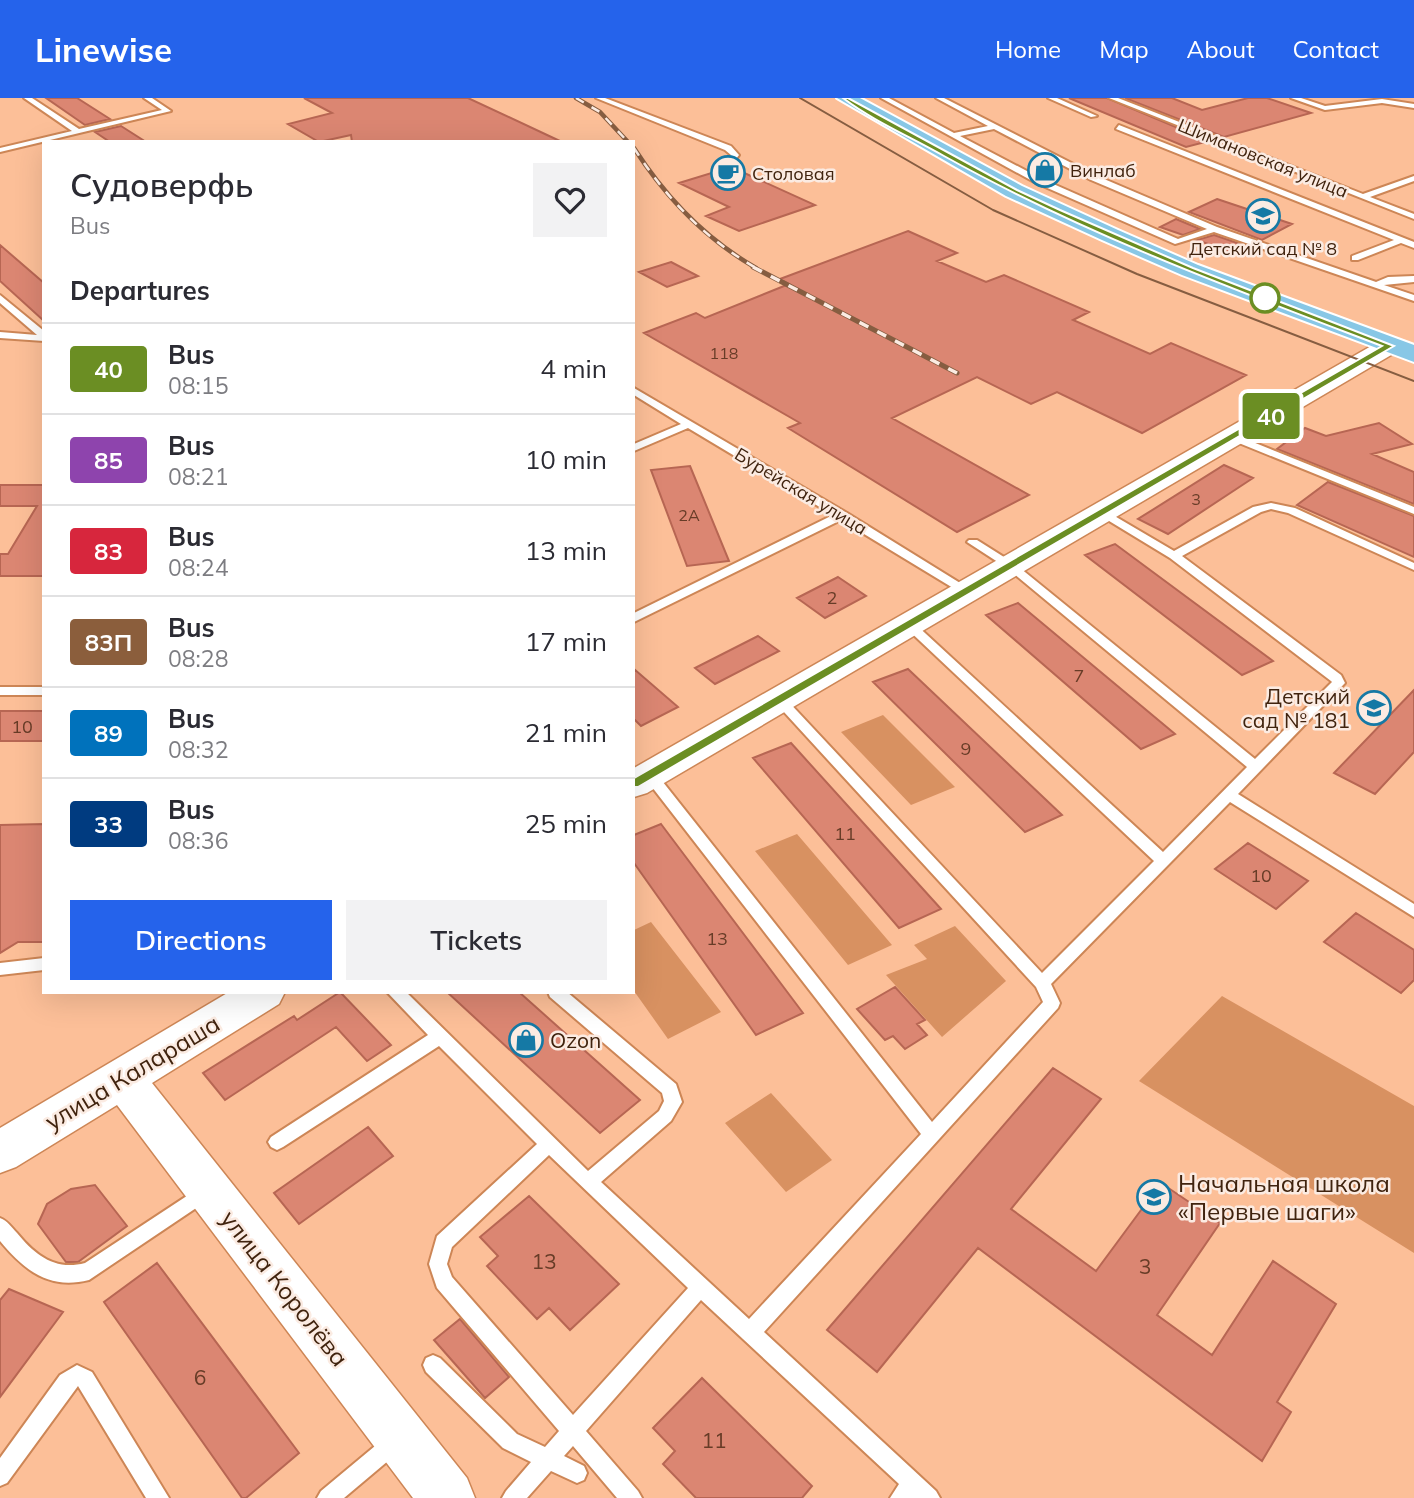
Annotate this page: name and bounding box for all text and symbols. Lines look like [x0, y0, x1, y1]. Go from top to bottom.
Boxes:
text: Linewise [35, 29, 172, 70]
text: Home [995, 34, 1061, 64]
text: Map [1099, 34, 1149, 64]
text: About [1187, 34, 1255, 64]
text: Contact [1293, 34, 1379, 64]
street label: Шимановская улица [1175, 113, 1351, 203]
shop icon: Винлаб [1026, 151, 1064, 189]
cafe icon: Столовая [709, 154, 747, 192]
place label: Винлаб [1070, 159, 1136, 182]
place label: Столовая [752, 162, 835, 185]
button: heart [533, 163, 607, 237]
text: Судоверфь [70, 164, 253, 205]
school or university icon: Детский сад № 8 [1244, 197, 1282, 235]
text: Bus [70, 211, 110, 240]
place label: Детский сад № 8 [1189, 237, 1337, 260]
text: Departures [70, 274, 210, 307]
unlabelled marker [1250, 283, 1280, 313]
text: Bus [168, 338, 214, 371]
house number: 118 [710, 343, 738, 363]
text: 4 min [540, 352, 607, 385]
text: 40 [94, 354, 123, 384]
text: 08:15 [168, 371, 228, 400]
line badge: 40 [1240, 393, 1302, 439]
text: 40 [1257, 401, 1285, 431]
text: Bus [168, 429, 214, 462]
street label: Бурейская улица [731, 442, 871, 540]
text: 10 min [525, 443, 607, 476]
text: 85 [94, 445, 123, 475]
text: 08:21 [168, 462, 228, 491]
house number: 3 [1191, 489, 1201, 509]
house number: 2А [678, 505, 700, 525]
text: Bus [168, 520, 214, 553]
text: 13 min [525, 534, 607, 567]
text: 83 [94, 536, 123, 566]
text: 08:24 [168, 553, 228, 582]
house number: 2 [827, 586, 837, 609]
text: Bus [168, 611, 214, 644]
text: 17 min [525, 625, 607, 658]
text: 83П [85, 627, 132, 657]
text: 08:28 [168, 644, 228, 673]
house number: 7 [1074, 664, 1084, 687]
place label: Детский сад № 181 [1242, 683, 1350, 733]
school or university icon: Детский сад № 181 [1355, 689, 1393, 727]
text: Bus [168, 702, 214, 735]
house number: 10 [11, 715, 33, 738]
text: 21 min [525, 716, 607, 749]
text: 89 [94, 718, 123, 748]
text: 08:32 [168, 735, 228, 764]
house number: 9 [961, 737, 971, 760]
text: Bus [168, 793, 214, 826]
text: 25 min [525, 807, 607, 840]
text: 33 [94, 809, 123, 839]
house number: 11 [834, 822, 856, 845]
text: 08:36 [168, 826, 228, 855]
house number: 10 [1250, 864, 1272, 887]
button: Directions [70, 900, 332, 980]
button: Tickets [346, 900, 607, 980]
house number: 13 [706, 927, 728, 950]
street label: улица Калараша [39, 1008, 225, 1136]
shop icon: Ozon [507, 1021, 545, 1059]
place label: Ozon [550, 1027, 601, 1053]
place label: Начальная школа «Первые шаги» [1178, 1168, 1390, 1226]
school or university icon: Начальная школа «Первые шаги» [1135, 1178, 1173, 1216]
street label: улица Королёва [215, 1204, 355, 1372]
house number: 13 [531, 1248, 557, 1274]
house number: 3 [1139, 1253, 1151, 1279]
house number: 6 [194, 1364, 206, 1390]
house number: 11 [701, 1427, 727, 1453]

